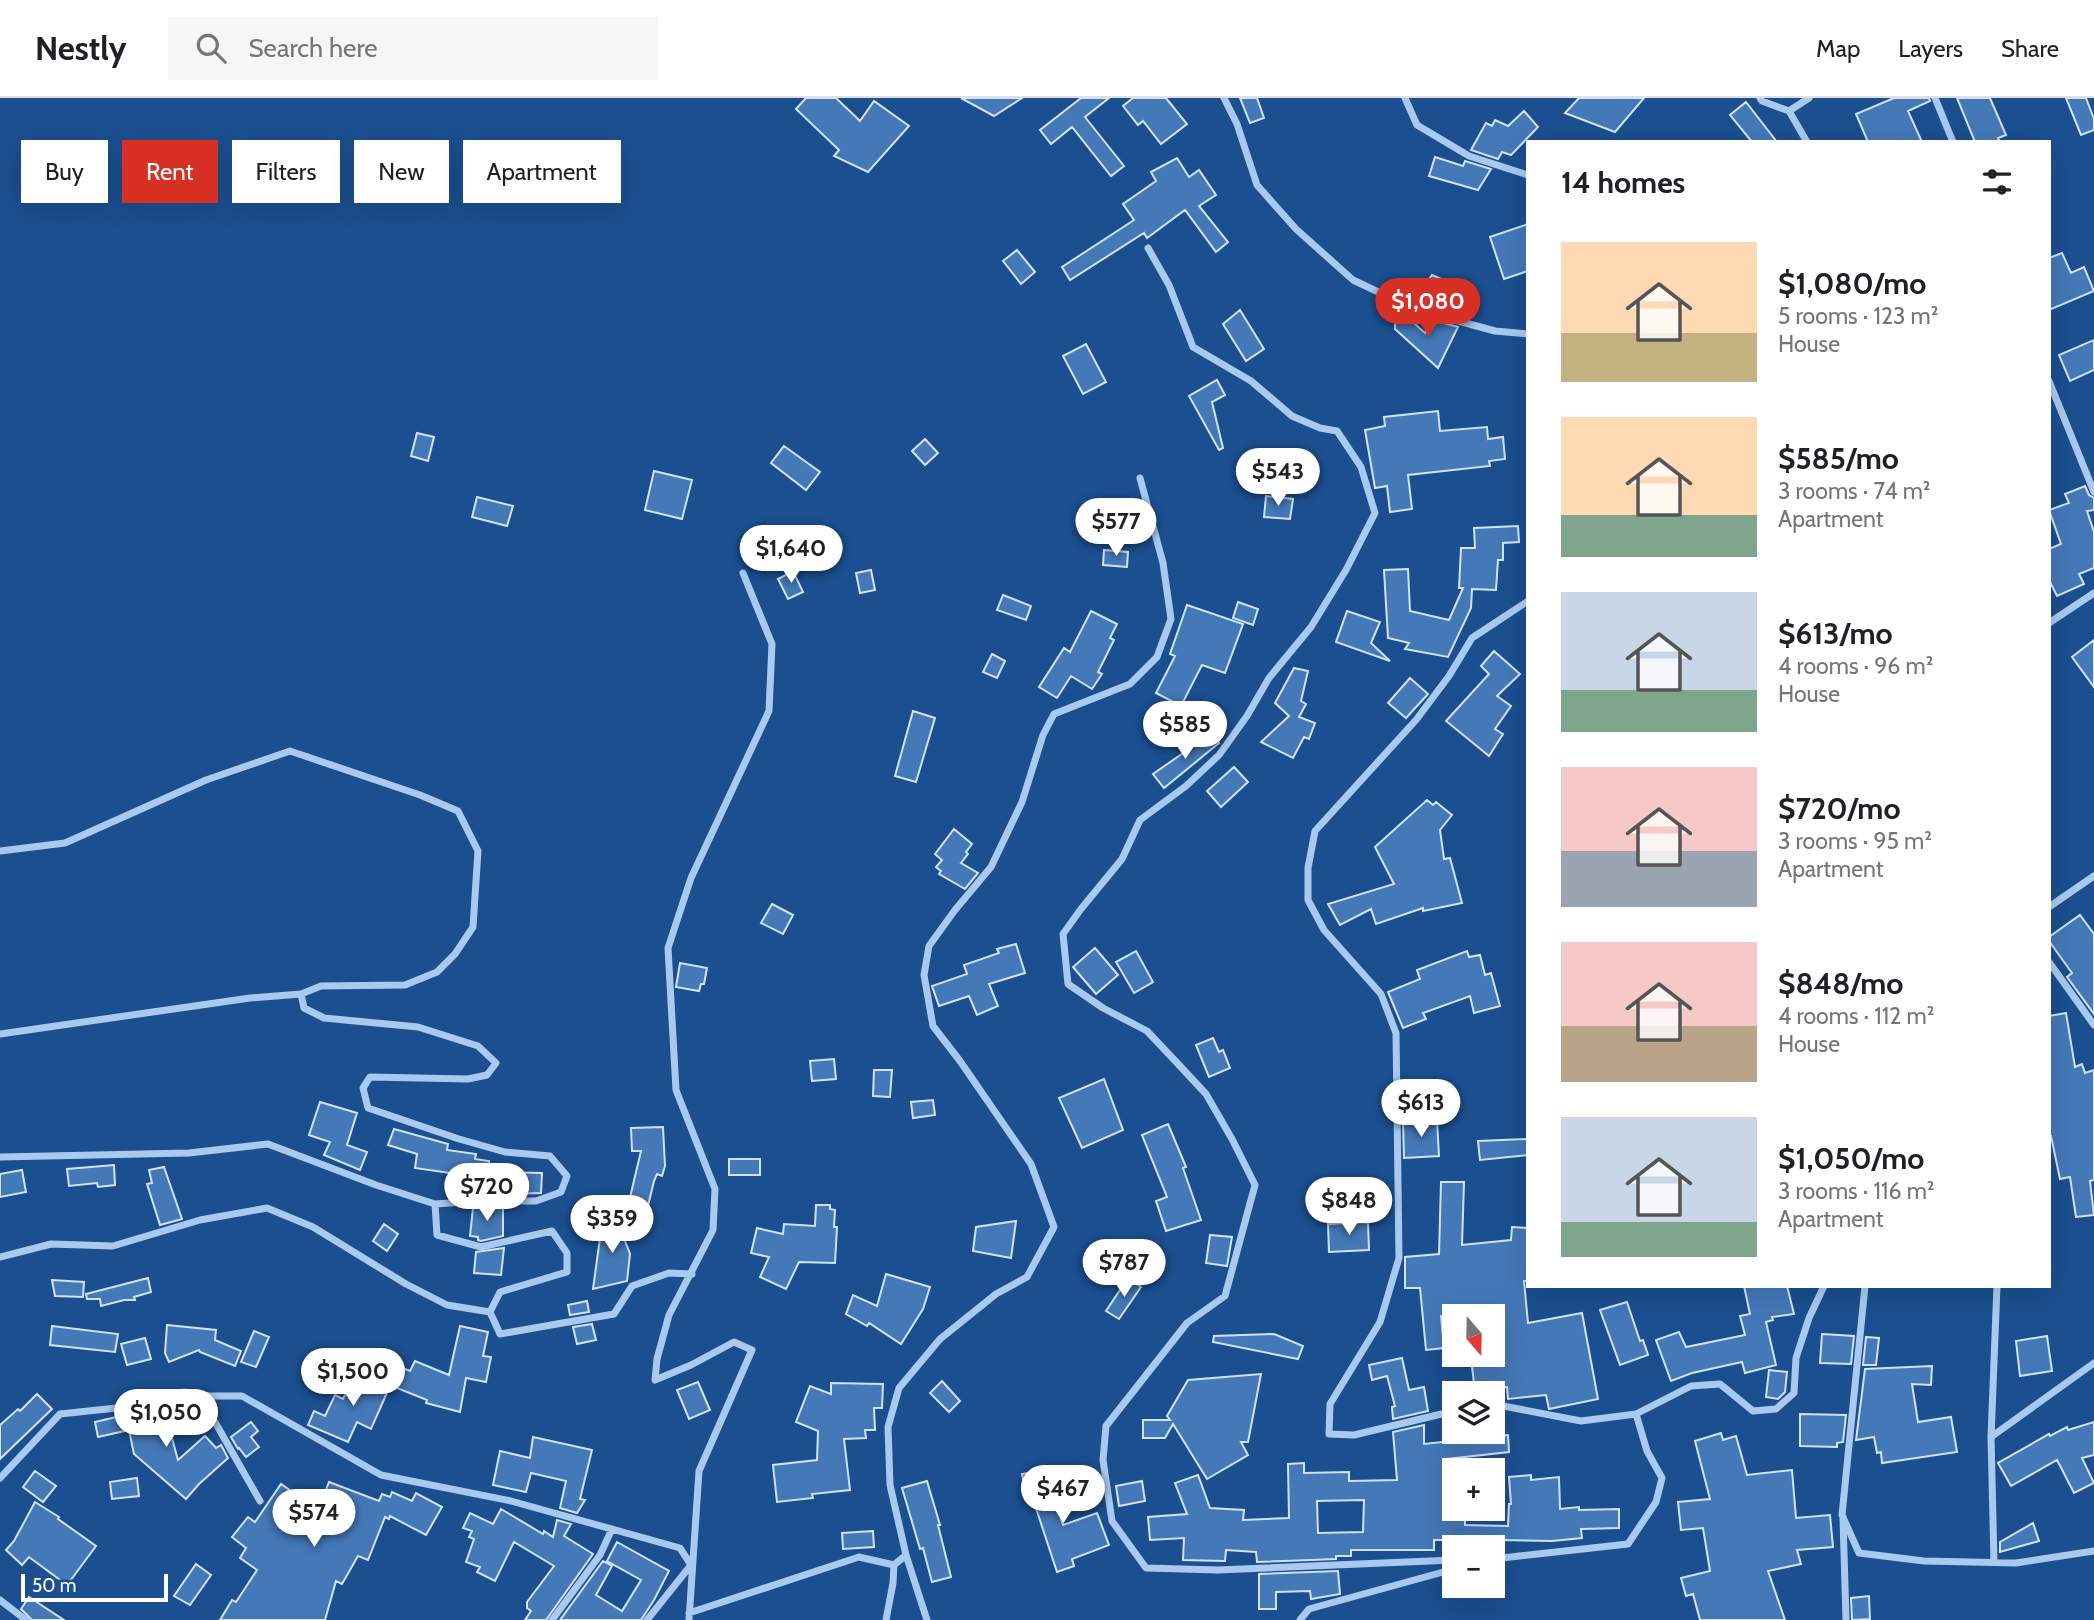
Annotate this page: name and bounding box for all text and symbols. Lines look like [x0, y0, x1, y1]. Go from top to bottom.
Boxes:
search box [168, 17, 658, 80]
text: Nestly [35, 28, 126, 68]
icon: search [192, 29, 230, 67]
text: Search here [248, 32, 378, 64]
text: Map [1816, 34, 1860, 63]
text: Layers [1898, 34, 1963, 63]
text: Share [2001, 34, 2059, 63]
chip: Buy [21, 140, 108, 203]
chip: Rent [122, 140, 218, 203]
chip: Filters [232, 140, 340, 203]
chip: New [354, 140, 449, 203]
chip: Apartment [463, 140, 621, 203]
icon: filters [1978, 163, 2016, 201]
text: 14 homes [1561, 164, 1685, 201]
text: $1,080/mo [1778, 265, 1926, 302]
icon: home [1617, 270, 1701, 354]
pin: $1,080 [1371, 278, 1485, 338]
text: $1,080 [1391, 287, 1465, 315]
text: 5 rooms · 123 m² [1778, 302, 1938, 330]
text: House [1778, 330, 1840, 358]
text: $585/mo [1778, 440, 1899, 477]
icon: home [1617, 445, 1701, 529]
pin: $543 [1237, 448, 1319, 508]
text: $543 [1252, 457, 1304, 485]
text: 3 rooms · 74 m² [1778, 477, 1930, 505]
pin: $577 [1075, 498, 1157, 558]
text: Apartment [1778, 505, 1883, 533]
text: $577 [1091, 507, 1141, 535]
pin: $1,640 [734, 526, 848, 585]
text: $1,640 [756, 534, 826, 562]
text: $613/mo [1778, 615, 1893, 652]
icon: home [1617, 620, 1701, 704]
text: 4 rooms · 96 m² [1778, 652, 1933, 680]
text: House [1778, 680, 1840, 708]
pin: $585 [1144, 702, 1226, 761]
text: $585 [1159, 710, 1211, 738]
text: $720/mo [1778, 790, 1901, 827]
icon: home [1617, 795, 1701, 879]
text: 3 rooms · 95 m² [1778, 827, 1932, 855]
text: Apartment [1778, 855, 1883, 883]
text: $848/mo [1778, 965, 1903, 1002]
icon: home [1617, 970, 1701, 1054]
text: 4 rooms · 112 m² [1778, 1002, 1934, 1030]
text: House [1778, 1030, 1840, 1058]
pin: $613 [1380, 1080, 1462, 1139]
text: $613 [1397, 1088, 1445, 1116]
text: $1,050/mo [1778, 1140, 1924, 1177]
icon: home [1617, 1145, 1701, 1229]
pin: $720 [446, 1164, 528, 1223]
text: $720 [460, 1172, 514, 1200]
text: 3 rooms · 116 m² [1778, 1177, 1934, 1205]
pin: $848 [1308, 1178, 1390, 1237]
text: $848 [1321, 1186, 1377, 1214]
pin: $359 [571, 1196, 653, 1255]
text: $359 [586, 1204, 638, 1232]
text: Apartment [1778, 1205, 1883, 1233]
pin: $787 [1083, 1240, 1165, 1299]
text: $787 [1099, 1248, 1149, 1276]
north arrow [1442, 1304, 1505, 1367]
map controls [1442, 1304, 1505, 1598]
pin: $1,500 [296, 1348, 410, 1408]
text: $1,500 [317, 1357, 389, 1385]
button: layers [1442, 1381, 1505, 1444]
pin: $1,050 [109, 1390, 223, 1449]
text: $1,050 [130, 1398, 202, 1426]
button: + [1442, 1458, 1505, 1521]
pin: $467 [1022, 1466, 1104, 1525]
text: $467 [1037, 1474, 1089, 1502]
pin: $574 [273, 1490, 355, 1549]
text: $574 [289, 1498, 339, 1526]
button: − [1442, 1535, 1505, 1598]
scale bar [21, 1571, 168, 1603]
text: 50 m [32, 1574, 76, 1597]

